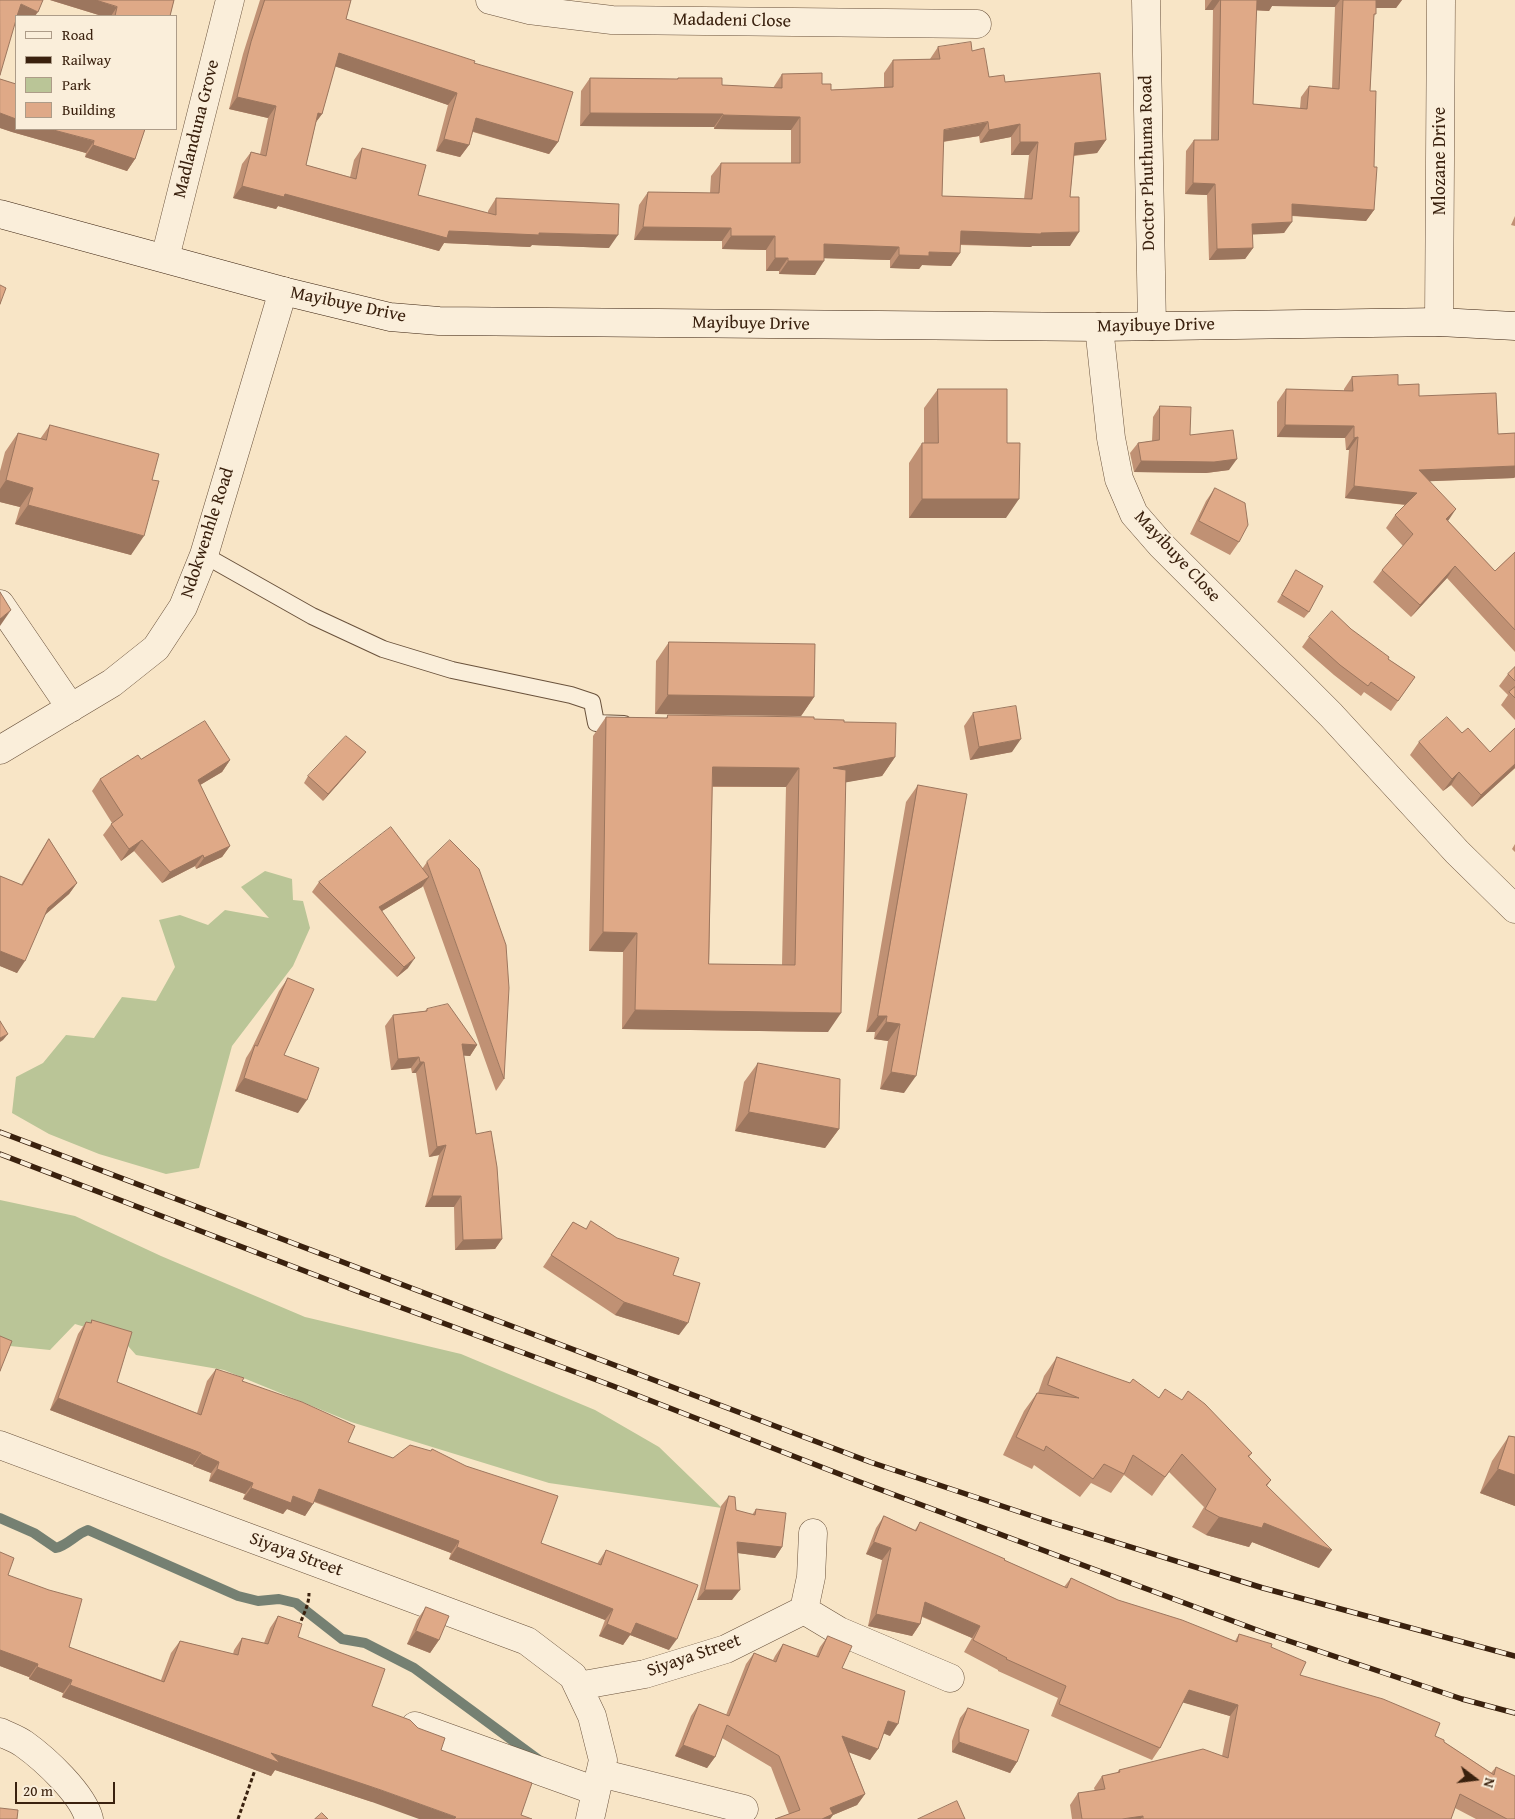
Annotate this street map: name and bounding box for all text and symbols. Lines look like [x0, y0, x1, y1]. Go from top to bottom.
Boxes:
street label: Madadeni Close [673, 9, 791, 33]
legend [15, 15, 178, 130]
text: Road [62, 24, 93, 45]
text: Railway [62, 49, 111, 70]
street label: Madlanduna Grove [169, 57, 225, 201]
text: Park [62, 74, 91, 95]
street label: Doctor Phuthuma Road [1136, 75, 1160, 251]
text: Building [62, 99, 115, 120]
street label: Mlozane Drive [1429, 107, 1451, 215]
street label: Mayibuye Drive [288, 282, 408, 328]
street label: Mayibuye Drive [692, 312, 810, 336]
street label: Mayibuye Drive [1097, 314, 1215, 338]
street label: Ndokwenhle Road [177, 465, 239, 601]
street label: Mayibuye Close [1129, 507, 1225, 607]
street label: Siyaya Street [246, 1528, 346, 1582]
street label: Siyaya Street [644, 1630, 744, 1682]
north arrow [1450, 1754, 1500, 1804]
scale bar [18, 1772, 118, 1804]
text: N [1479, 1776, 1500, 1790]
text: 20 m [23, 1780, 53, 1801]

